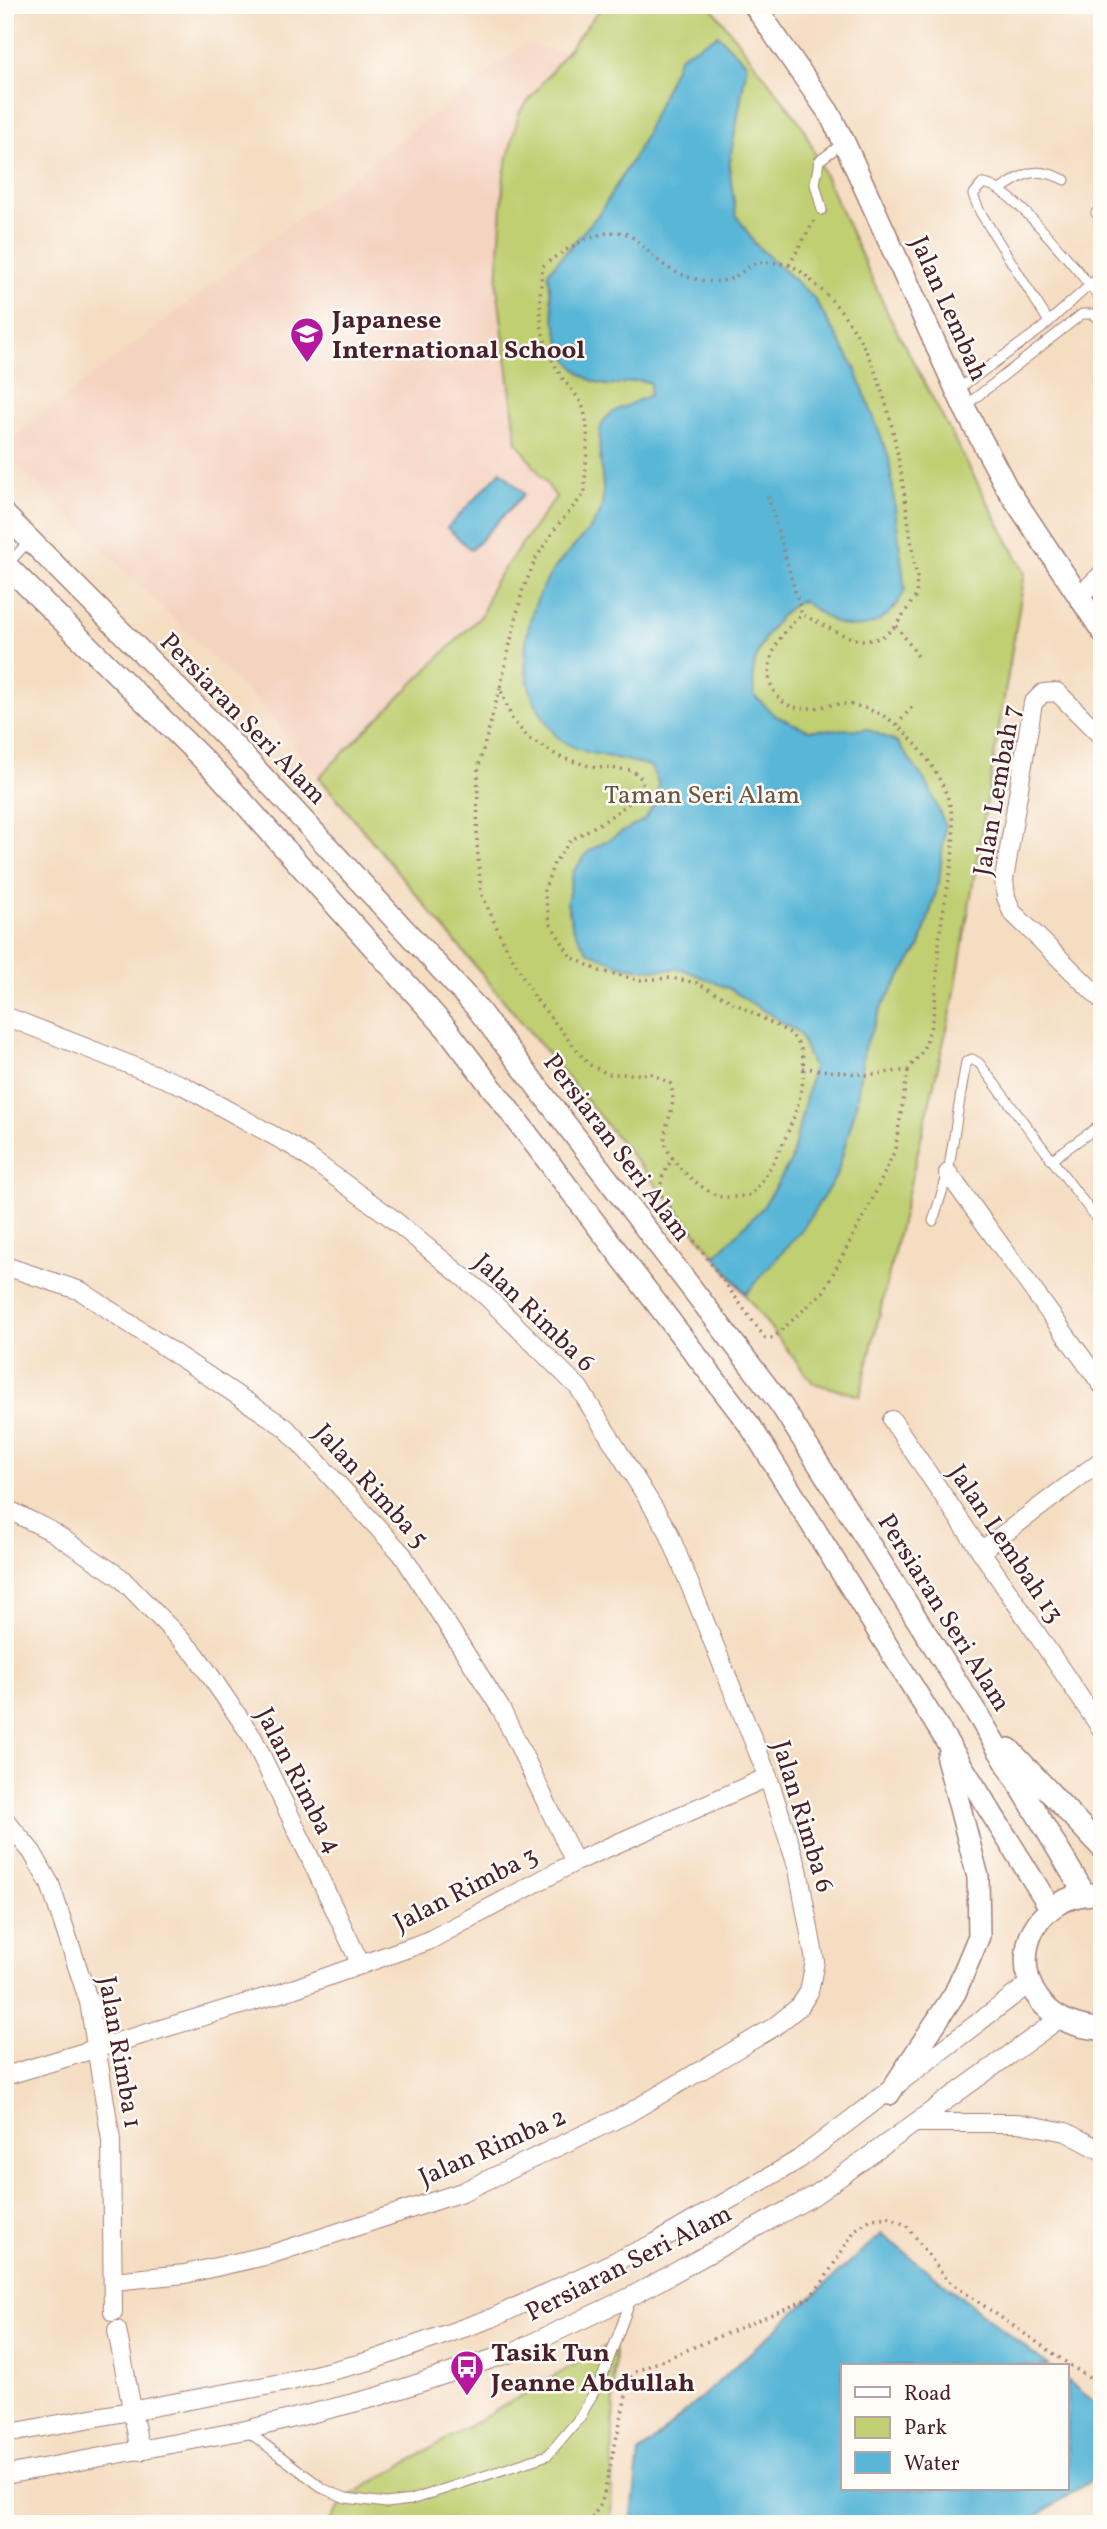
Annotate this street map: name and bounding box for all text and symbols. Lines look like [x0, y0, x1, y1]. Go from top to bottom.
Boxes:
street label: Jalan Lembah [900, 230, 996, 387]
place label: Japanese International School [331, 303, 585, 369]
school or university icon: Japanese International School [288, 315, 326, 364]
street label: Persiaran Seri Alam [151, 625, 334, 814]
street label: Jalan Lembah 7 [965, 702, 1031, 879]
park label: Taman Seri Alam [604, 778, 800, 814]
street label: Persiaran Seri Alam [534, 1047, 699, 1250]
street label: Jalan Rimba 6 [465, 1246, 603, 1381]
street label: Jalan Rimba 5 [305, 1416, 436, 1557]
street label: Jalan Lembah 13 [939, 1458, 1072, 1631]
street label: Persiaran Seri Alam [868, 1507, 1019, 1719]
street label: Jalan Rimba 4 [246, 1702, 350, 1860]
street label: Jalan Rimba 6 [762, 1736, 842, 1897]
street label: Jalan Rimba 3 [388, 1838, 544, 1942]
street label: Jalan Rimba 1 [88, 1973, 150, 2131]
street label: Jalan Rimba 2 [413, 2099, 572, 2196]
street label: Persiaran Seri Alam [520, 2196, 738, 2331]
place label: Tasik Tun Jeanne Abdullah [490, 2336, 695, 2402]
bus stop icon: Tasik Tun Jeanne Abdullah [448, 2348, 486, 2397]
legend [841, 2364, 1068, 2490]
text: Road [904, 2380, 951, 2409]
text: Park [904, 2414, 947, 2443]
text: Water [904, 2450, 960, 2479]

